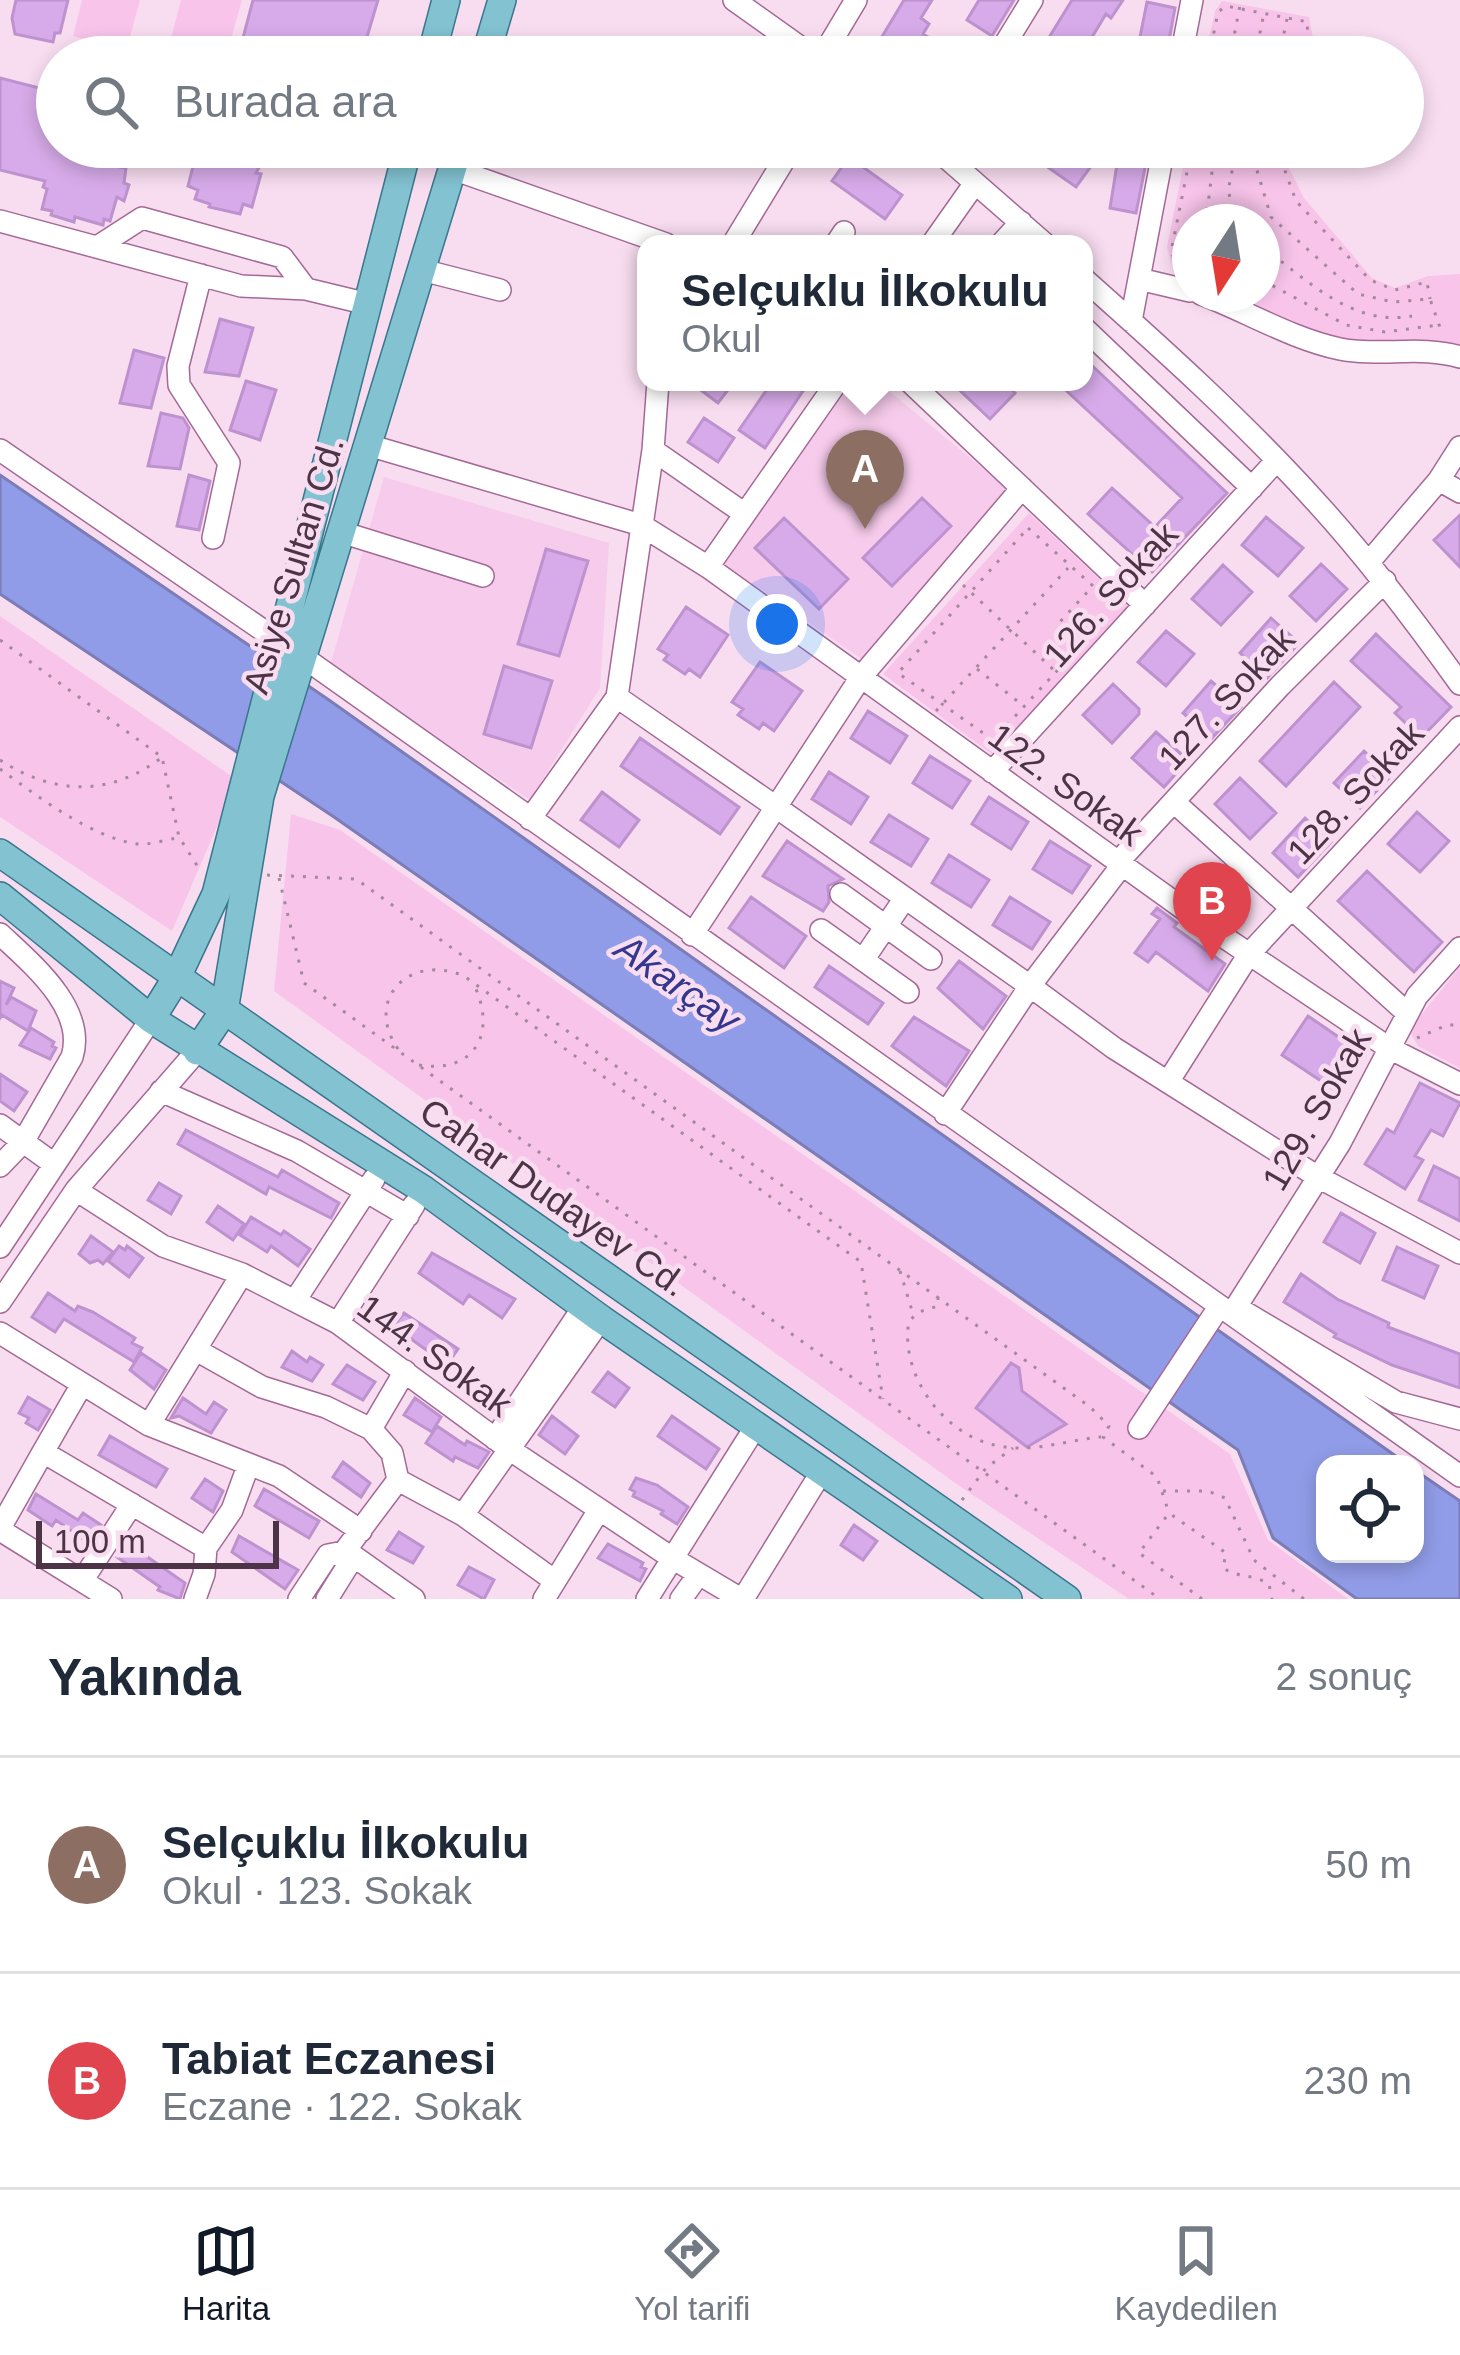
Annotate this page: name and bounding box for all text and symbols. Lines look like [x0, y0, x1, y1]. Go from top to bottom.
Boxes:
search box [36, 36, 1424, 168]
icon: search [78, 69, 144, 135]
text: Burada ara [174, 76, 397, 127]
north arrow [1172, 204, 1280, 312]
popup [637, 235, 1093, 391]
text: Selçuklu İlkokulu [681, 265, 1049, 316]
text: Okul [681, 317, 761, 360]
pin: A [826, 430, 904, 529]
street label: Asiye Sultan Cd. [235, 432, 352, 698]
street label: 126. Sokak [1035, 513, 1187, 675]
your location [747, 594, 807, 654]
street label: 127. Sokak [1150, 618, 1303, 778]
street label: 128. Sokak [1279, 712, 1432, 872]
street label: 122. Sokak [981, 715, 1151, 855]
pin: B [1173, 862, 1251, 961]
water label: Akarçay [606, 924, 750, 1043]
street label: 129. Sokak [1254, 1020, 1380, 1197]
street label: Cahar Dudayev Cd. [412, 1090, 695, 1305]
street label: 144. Sokak [350, 1286, 520, 1426]
map controls [1316, 1455, 1424, 1563]
button: locate [1316, 1455, 1424, 1563]
scale bar [36, 1515, 279, 1568]
text: 100 m [54, 1523, 146, 1560]
text: Yakında [48, 1649, 241, 1706]
text: 2 sonuç [1275, 1655, 1412, 1698]
text: Selçuklu İlkokulu [162, 1817, 530, 1868]
text: A [73, 1843, 101, 1886]
text: 50 m [1325, 1843, 1412, 1886]
text: Okul · 123. Sokak [162, 1869, 472, 1912]
text: Tabiat Eczanesi [162, 2033, 496, 2084]
text: B [73, 2059, 101, 2102]
text: 230 m [1304, 2059, 1412, 2102]
text: Eczane · 122. Sokak [162, 2085, 522, 2128]
tab: Harita [182, 2218, 270, 2328]
tab: Yol tarifi [634, 2218, 750, 2328]
tab: Kaydedilen [1115, 2218, 1278, 2328]

